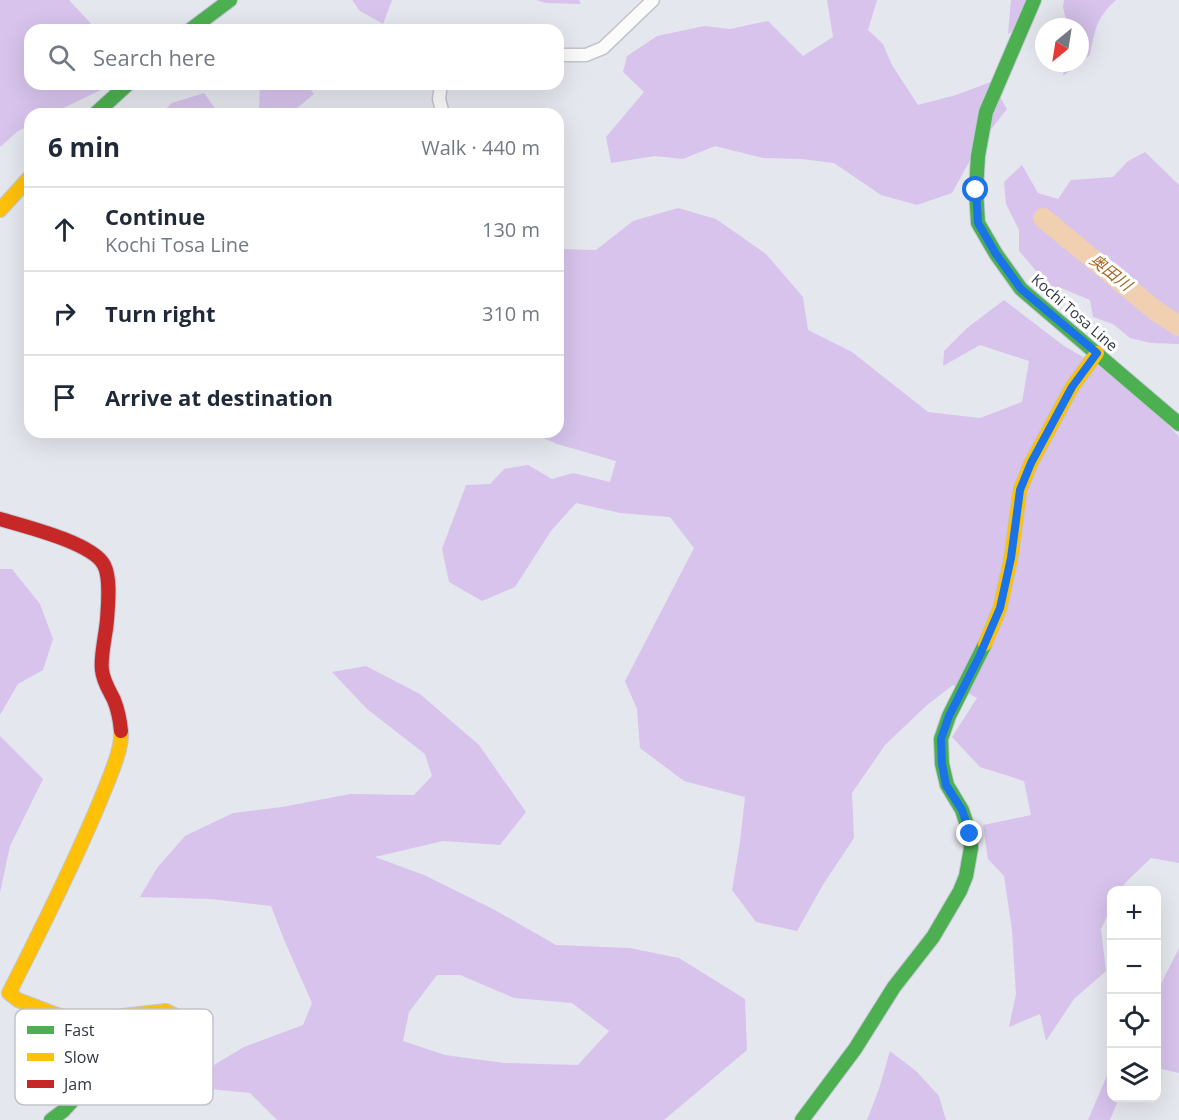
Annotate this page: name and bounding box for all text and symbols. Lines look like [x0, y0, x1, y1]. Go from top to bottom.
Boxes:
north arrow [1035, 18, 1089, 72]
search box [24, 24, 564, 90]
icon: search [45, 41, 78, 74]
text: Search here [93, 42, 216, 72]
text: 6 min [48, 129, 120, 165]
text: Walk · 440 m [421, 134, 540, 161]
route start [962, 176, 988, 202]
text: Continue [105, 201, 205, 231]
icon: ahead [48, 213, 81, 246]
text: 130 m [482, 216, 540, 243]
text: Kochi Tosa Line [105, 231, 249, 258]
water label: 奥田川 [1085, 249, 1138, 297]
street label: Kochi Tosa Line [1028, 269, 1122, 355]
icon: right [48, 297, 81, 330]
text: Turn right [105, 298, 216, 328]
text: 310 m [482, 300, 540, 327]
icon: arrive [48, 381, 81, 414]
text: Arrive at destination [105, 382, 333, 412]
route end [956, 820, 982, 846]
map controls [1107, 886, 1161, 1102]
button: + [1107, 886, 1161, 940]
button: − [1107, 940, 1161, 994]
button: locate [1107, 994, 1161, 1048]
legend [15, 1009, 213, 1105]
text: Fast [64, 1019, 95, 1041]
text: Slow [64, 1046, 99, 1068]
button: layers [1107, 1048, 1161, 1102]
text: Jam [62, 1073, 92, 1095]

